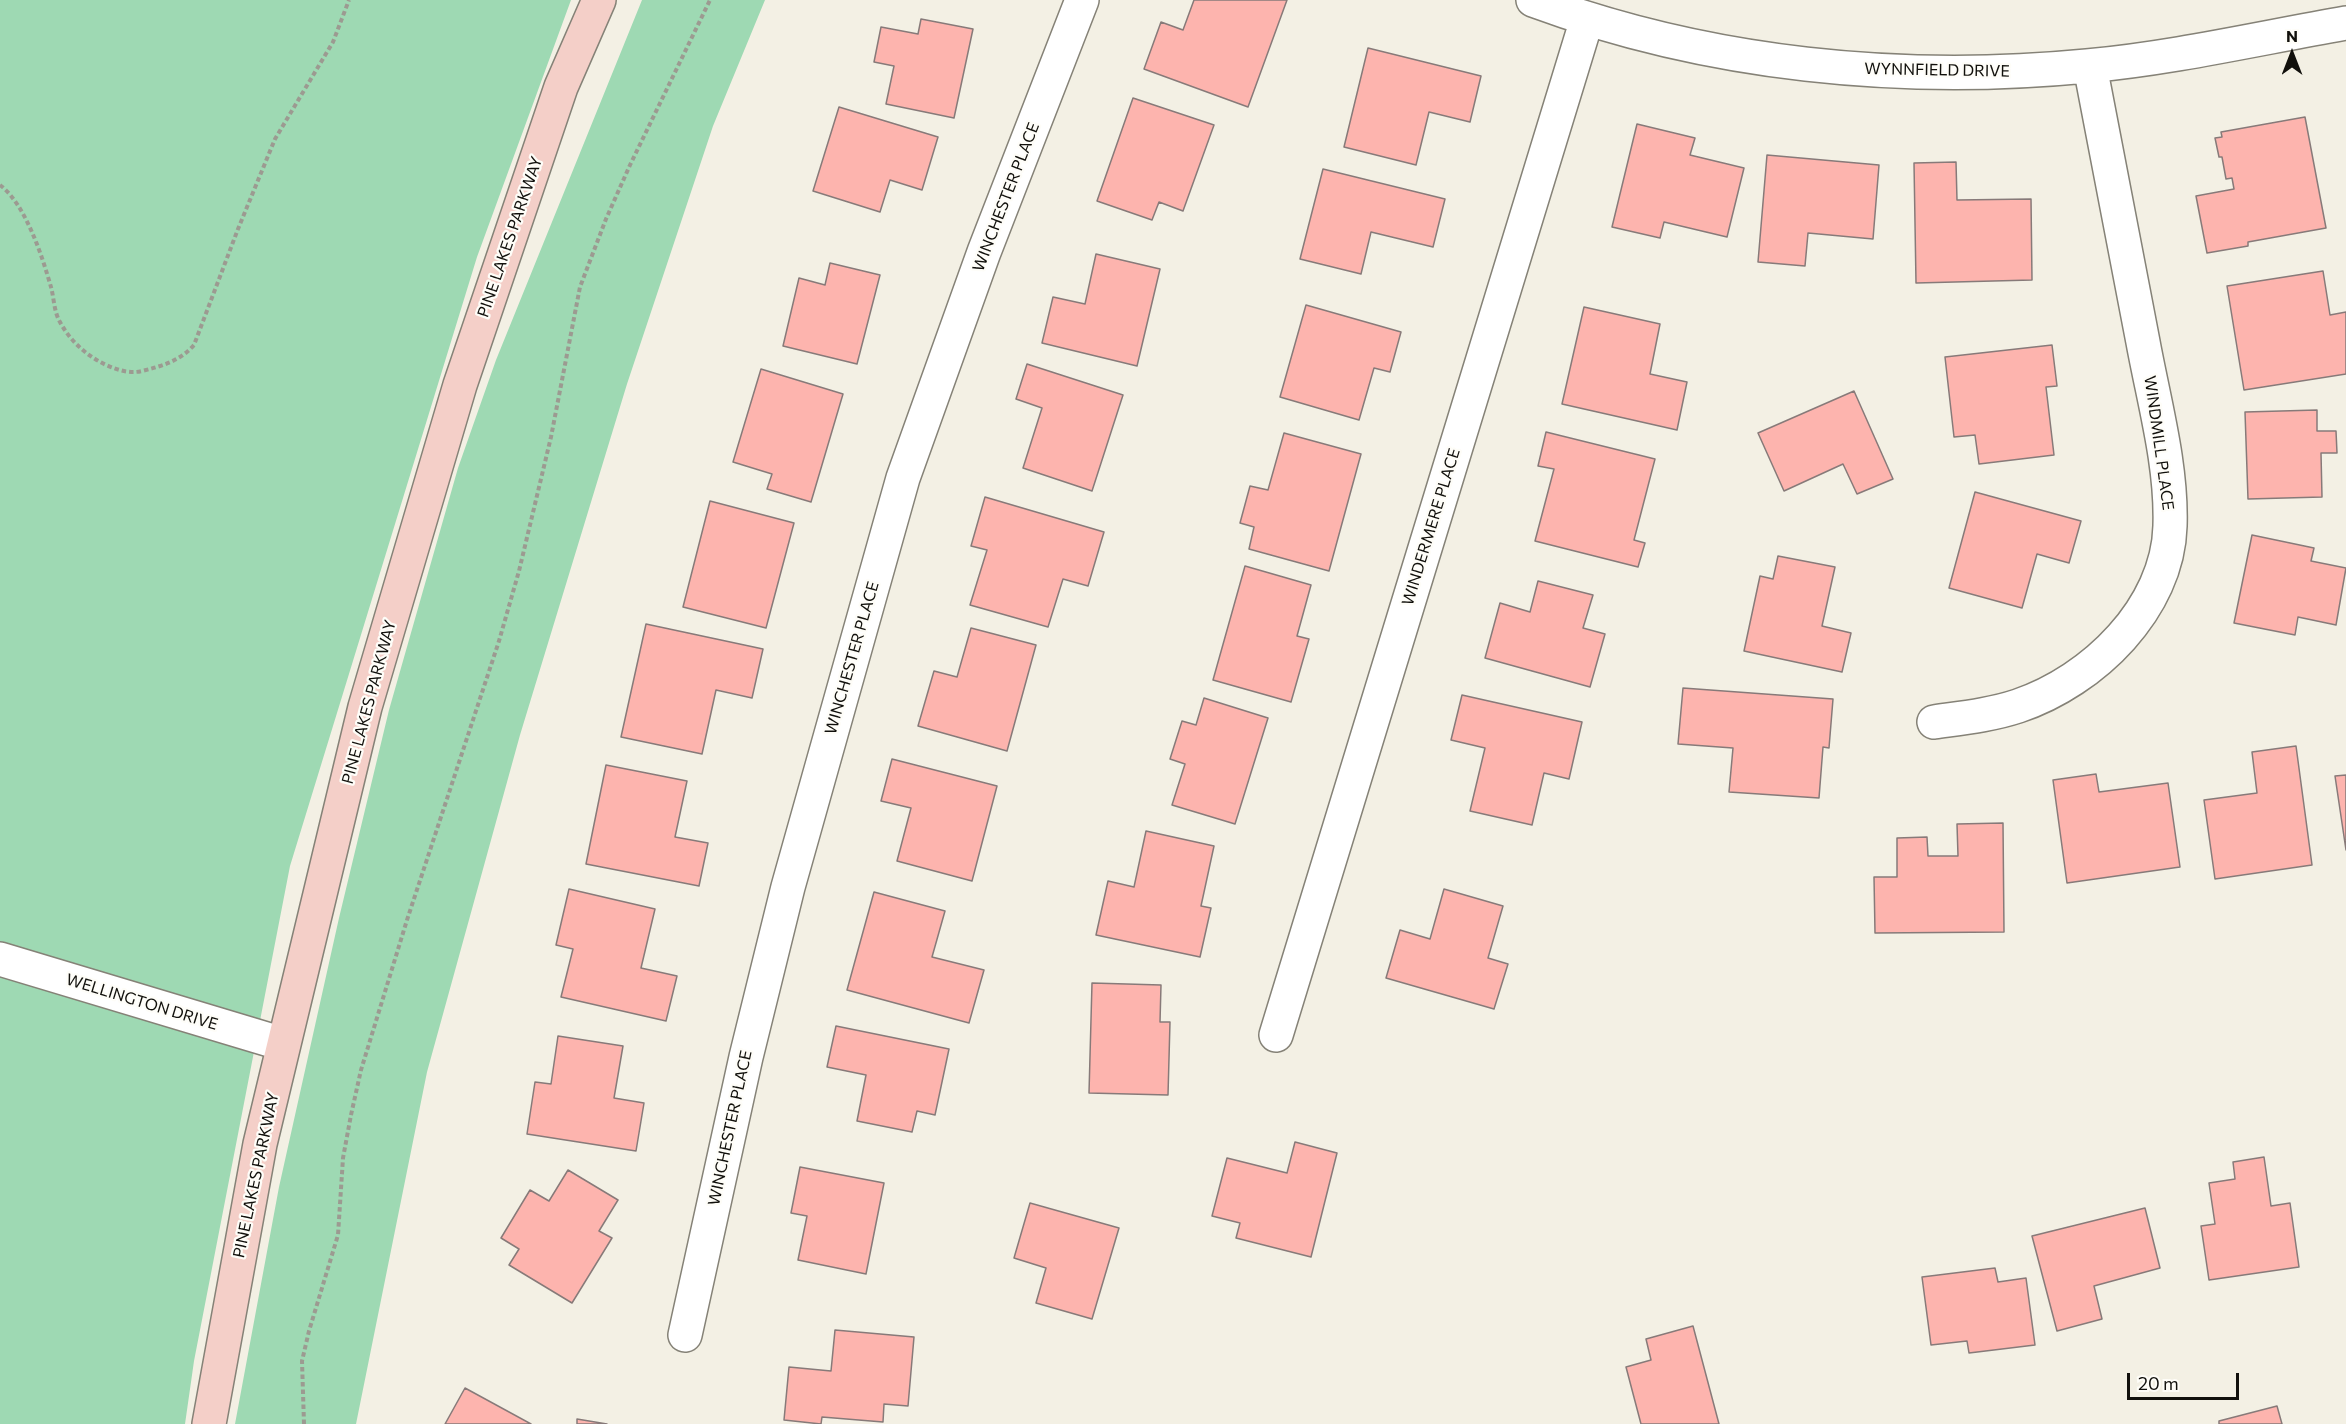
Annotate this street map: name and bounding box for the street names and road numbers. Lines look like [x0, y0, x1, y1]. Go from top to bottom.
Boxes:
street label: WYNNFIELD DRIVE [1864, 59, 2010, 81]
street label: WINCHESTER PLACE [969, 120, 1043, 274]
street label: PINE LAKES PARKWAY [473, 154, 547, 320]
street label: WINDMILL PLACE [2140, 374, 2178, 512]
street label: WINDERMERE PLACE [1398, 446, 1464, 608]
street label: WINCHESTER PLACE [821, 579, 883, 737]
street label: PINE LAKES PARKWAY [338, 618, 400, 786]
street label: WELLINGTON DRIVE [64, 970, 220, 1034]
street label: WINCHESTER PLACE [704, 1049, 756, 1207]
street label: PINE LAKES PARKWAY [229, 1090, 283, 1260]

